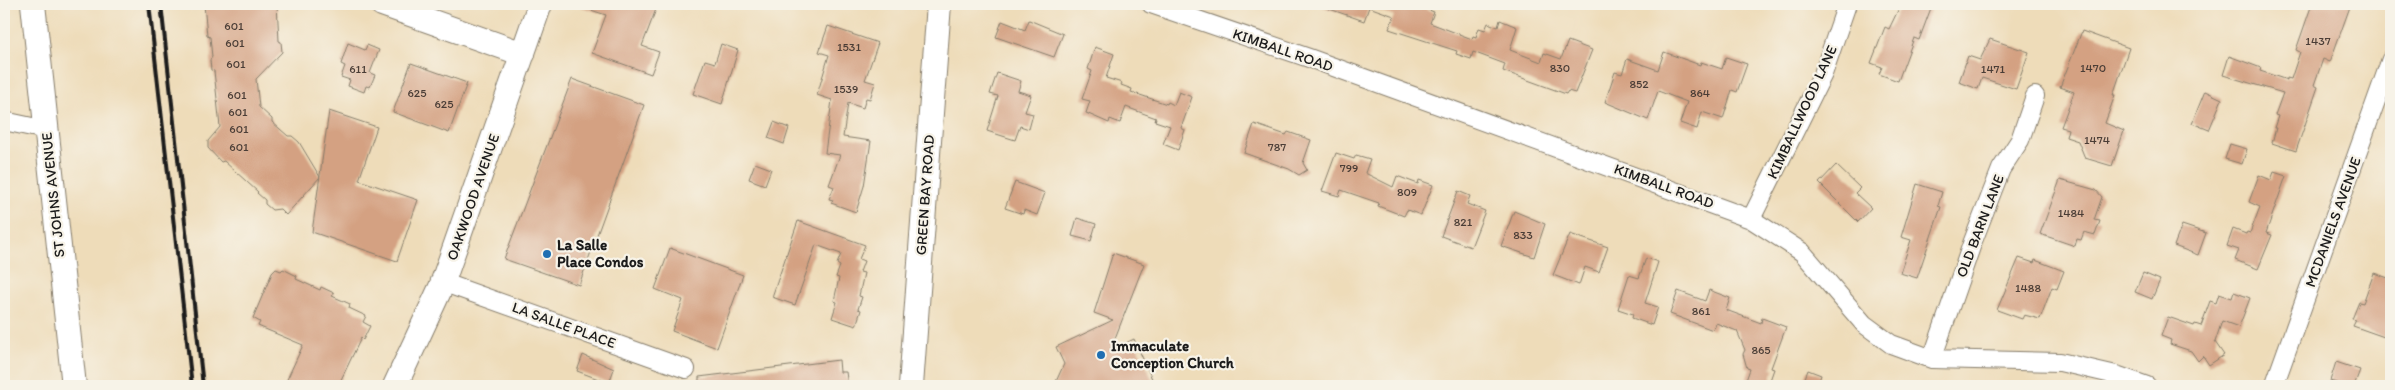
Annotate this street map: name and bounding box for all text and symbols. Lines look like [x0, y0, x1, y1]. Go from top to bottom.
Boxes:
house number: 601 [224, 19, 244, 33]
street label: KIMBALL ROAD [1231, 24, 1336, 76]
house number: 1437 [2305, 34, 2331, 48]
house number: 601 [225, 36, 245, 50]
house number: 1531 [837, 40, 861, 54]
street label: KIMBALLWOOD LANE [1763, 42, 1841, 182]
house number: 601 [226, 57, 246, 71]
house number: 830 [1550, 61, 1570, 75]
house number: 1470 [2080, 61, 2106, 75]
house number: 611 [349, 62, 367, 76]
house number: 1471 [1981, 62, 2006, 76]
house number: 852 [1629, 77, 1649, 91]
house number: 1539 [834, 82, 858, 96]
house number: 625 [408, 86, 426, 100]
house number: 864 [1690, 86, 1710, 100]
house number: 601 [227, 88, 247, 102]
house number: 625 [435, 97, 453, 111]
house number: 601 [228, 105, 248, 119]
house number: 601 [229, 122, 249, 136]
street label: ST JOHNS AVENUE [37, 131, 69, 259]
street label: OAKWOOD AVENUE [443, 131, 503, 263]
house number: 1474 [2084, 133, 2110, 147]
street label: GREEN BAY ROAD [912, 134, 938, 256]
house number: 601 [229, 140, 249, 154]
house number: 787 [1268, 140, 1286, 154]
street label: MCDANIELS AVENUE [2301, 154, 2365, 290]
street label: KIMBALL ROAD [1612, 160, 1716, 212]
house number: 799 [1340, 161, 1358, 175]
street label: OLD BARN LANE [1952, 172, 2008, 280]
house number: 809 [1397, 185, 1417, 199]
house number: 1484 [2058, 206, 2084, 220]
house number: 821 [1454, 215, 1473, 229]
house number: 833 [1513, 228, 1533, 242]
place label: La Salle Place Condos [557, 236, 644, 271]
marker: La Salle Place Condos [541, 248, 553, 260]
house number: 1488 [2015, 281, 2041, 295]
street label: LA SALLE PLACE [510, 298, 618, 352]
house number: 861 [1692, 304, 1711, 318]
place label: Immaculate Conception Church [1111, 337, 1235, 373]
house number: 865 [1751, 343, 1771, 357]
marker: Immaculate Conception Church [1095, 349, 1107, 361]

